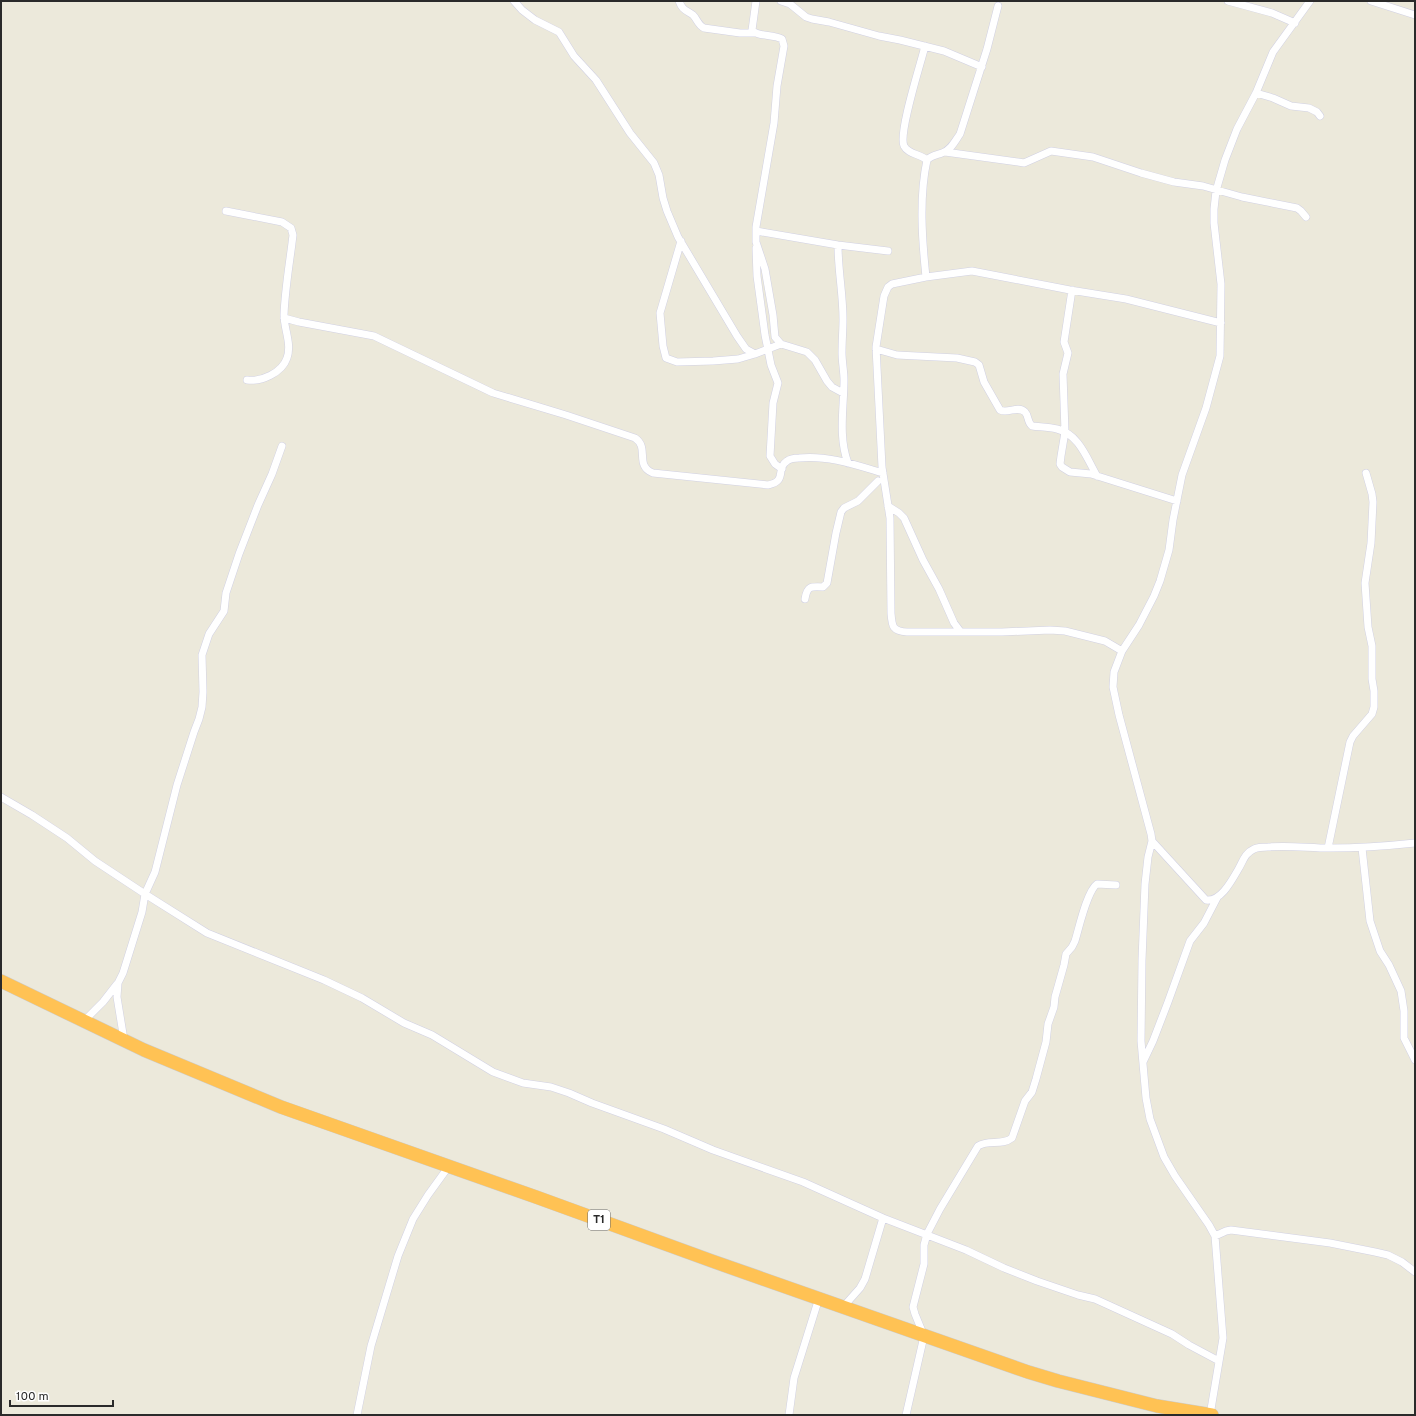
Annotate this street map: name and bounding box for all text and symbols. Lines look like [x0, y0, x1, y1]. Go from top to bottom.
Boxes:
road number: T1 [588, 1210, 610, 1230]
scale bar [10, 1382, 113, 1408]
text: 100 m [16, 1389, 49, 1405]

